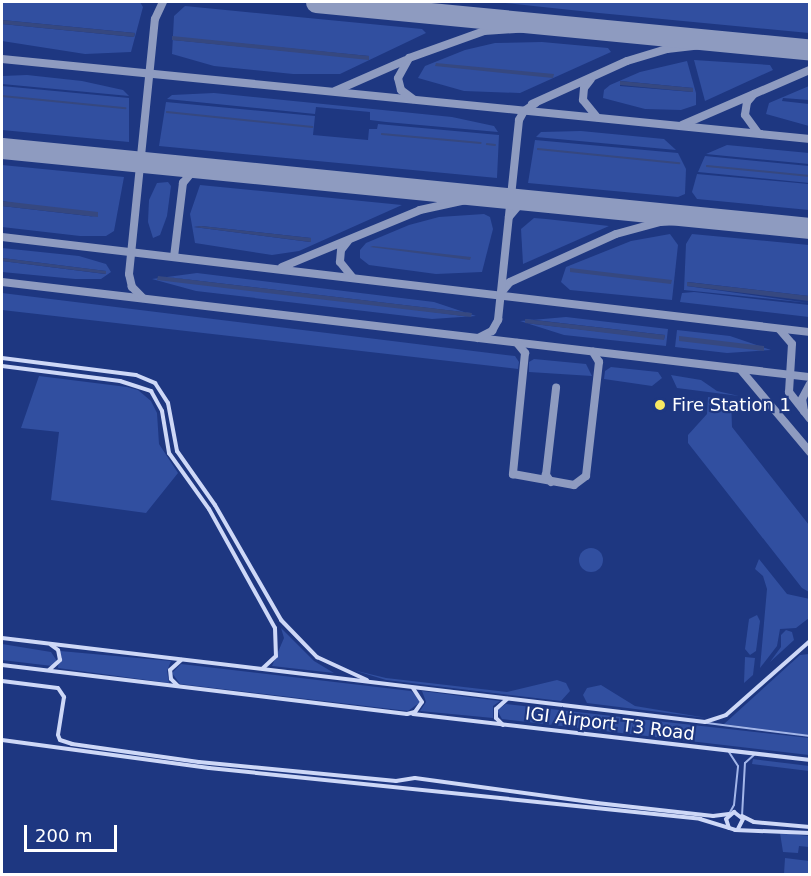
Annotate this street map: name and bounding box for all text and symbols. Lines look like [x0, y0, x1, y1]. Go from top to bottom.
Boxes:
place label: Fire Station 1 [672, 394, 791, 416]
marker: Fire Station 1 [653, 398, 667, 412]
street label: IGI Airport T3 Road [524, 703, 696, 745]
scale bar [27, 813, 120, 851]
text: 200 m [35, 825, 93, 846]

